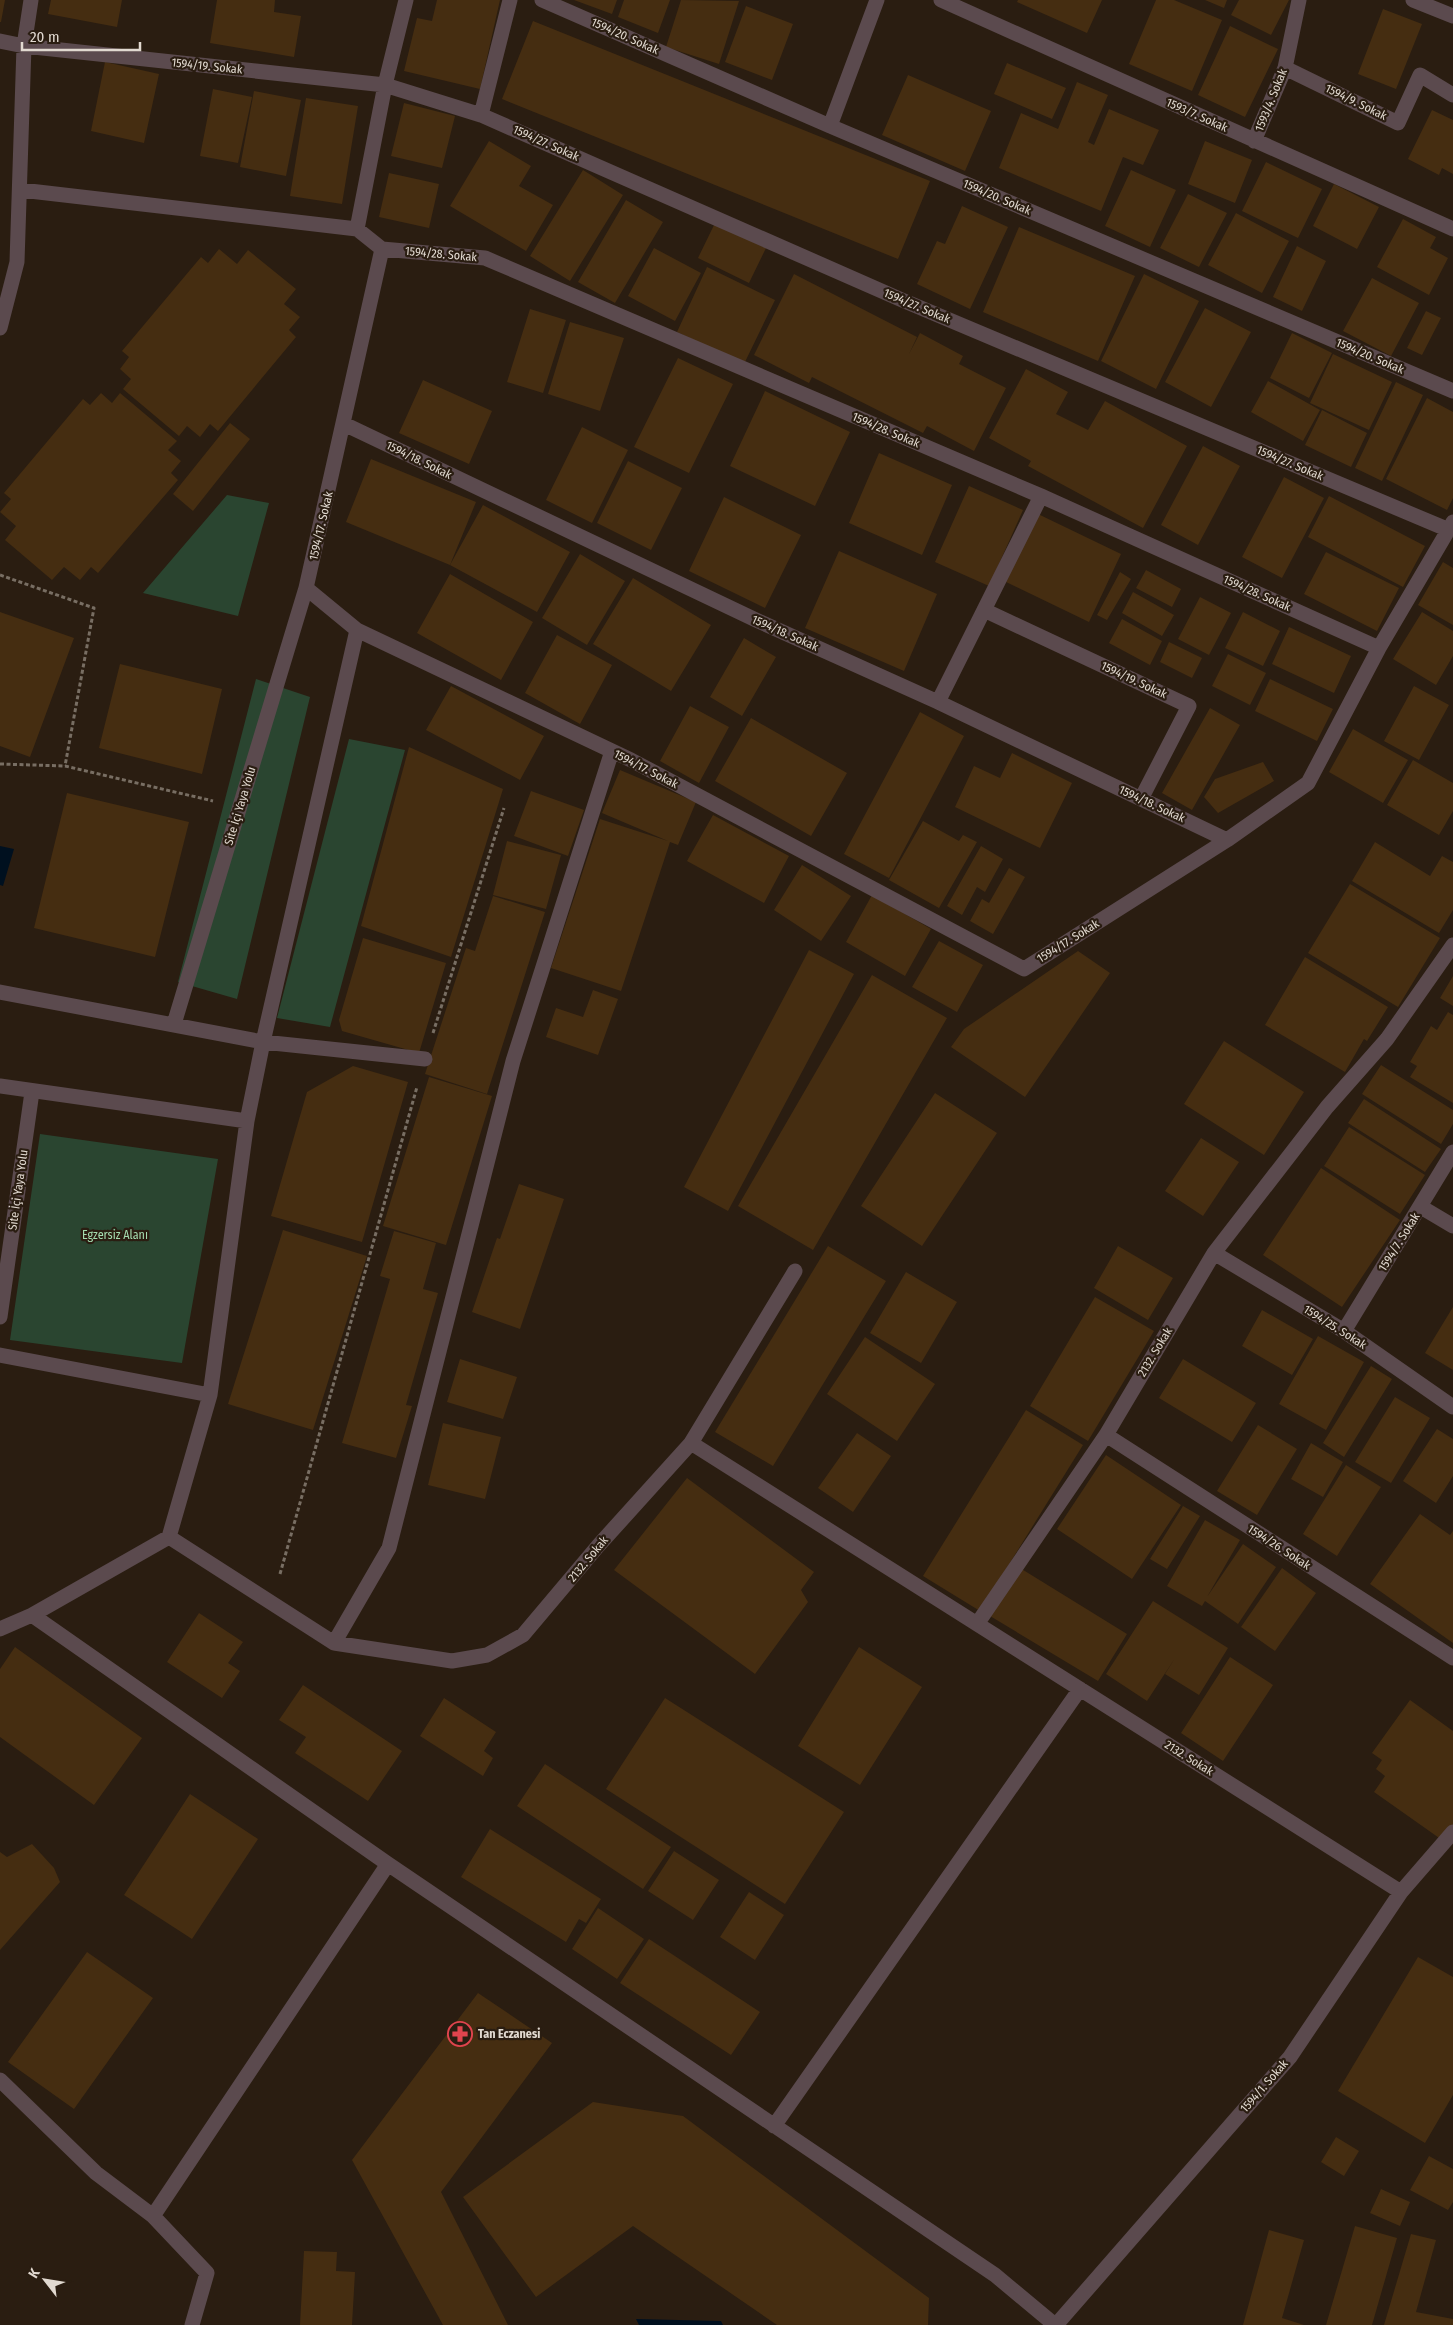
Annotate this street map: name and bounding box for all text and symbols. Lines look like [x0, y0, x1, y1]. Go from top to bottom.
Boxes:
street label: 1594/20. Sokak [589, 15, 661, 57]
scale bar [22, 20, 140, 52]
text: 20 m [30, 28, 60, 46]
street label: 1594/19. Sokak [171, 55, 244, 77]
street label: 1593/4. Sokak [1252, 66, 1290, 133]
street label: 1594/9. Sokak [1323, 81, 1389, 123]
street label: 1593/7. Sokak [1164, 95, 1230, 135]
street label: 1594/27. Sokak [511, 122, 582, 164]
street label: 1594/20. Sokak [961, 176, 1033, 218]
street label: 1594/28. Sokak [404, 244, 478, 264]
street label: 1594/27. Sokak [882, 286, 953, 326]
street label: 1594/20. Sokak [1334, 335, 1406, 377]
street label: 1594/28. Sokak [850, 409, 922, 451]
street label: 1594/18. Sokak [384, 438, 455, 482]
street label: 1594/27. Sokak [1255, 443, 1326, 483]
street label: 1594/17. Sokak [306, 490, 336, 562]
street label: 1594/28. Sokak [1221, 572, 1293, 614]
street label: 1594/18. Sokak [750, 612, 821, 654]
street label: 1594/19. Sokak [1099, 659, 1170, 702]
street label: 1594/17. Sokak [612, 747, 681, 791]
street label: Site İçi Yaya Yolu [220, 765, 259, 847]
street label: 1594/18. Sokak [1117, 783, 1188, 826]
street label: 1594/17. Sokak [1034, 916, 1102, 966]
street label: Site İçi Yaya Yolu [4, 1149, 31, 1231]
street label: 1594/7. Sokak [1375, 1210, 1423, 1274]
park label: Egzersiz Alanı [82, 1228, 148, 1242]
street label: 1594/25. Sokak [1301, 1302, 1369, 1352]
street label: 2132. Sokak [1135, 1325, 1175, 1379]
street label: 1594/26. Sokak [1245, 1521, 1313, 1573]
street label: 2132. Sokak [565, 1533, 611, 1585]
street label: 2132. Sokak [1162, 1738, 1216, 1779]
pharmacy icon: Tan Eczanesi [447, 2021, 473, 2047]
place label: Tan Eczanesi [478, 2027, 540, 2041]
street label: 1594/1. Sokak [1237, 2056, 1291, 2115]
north arrow [20, 2255, 70, 2305]
text: K [25, 2265, 44, 2281]

